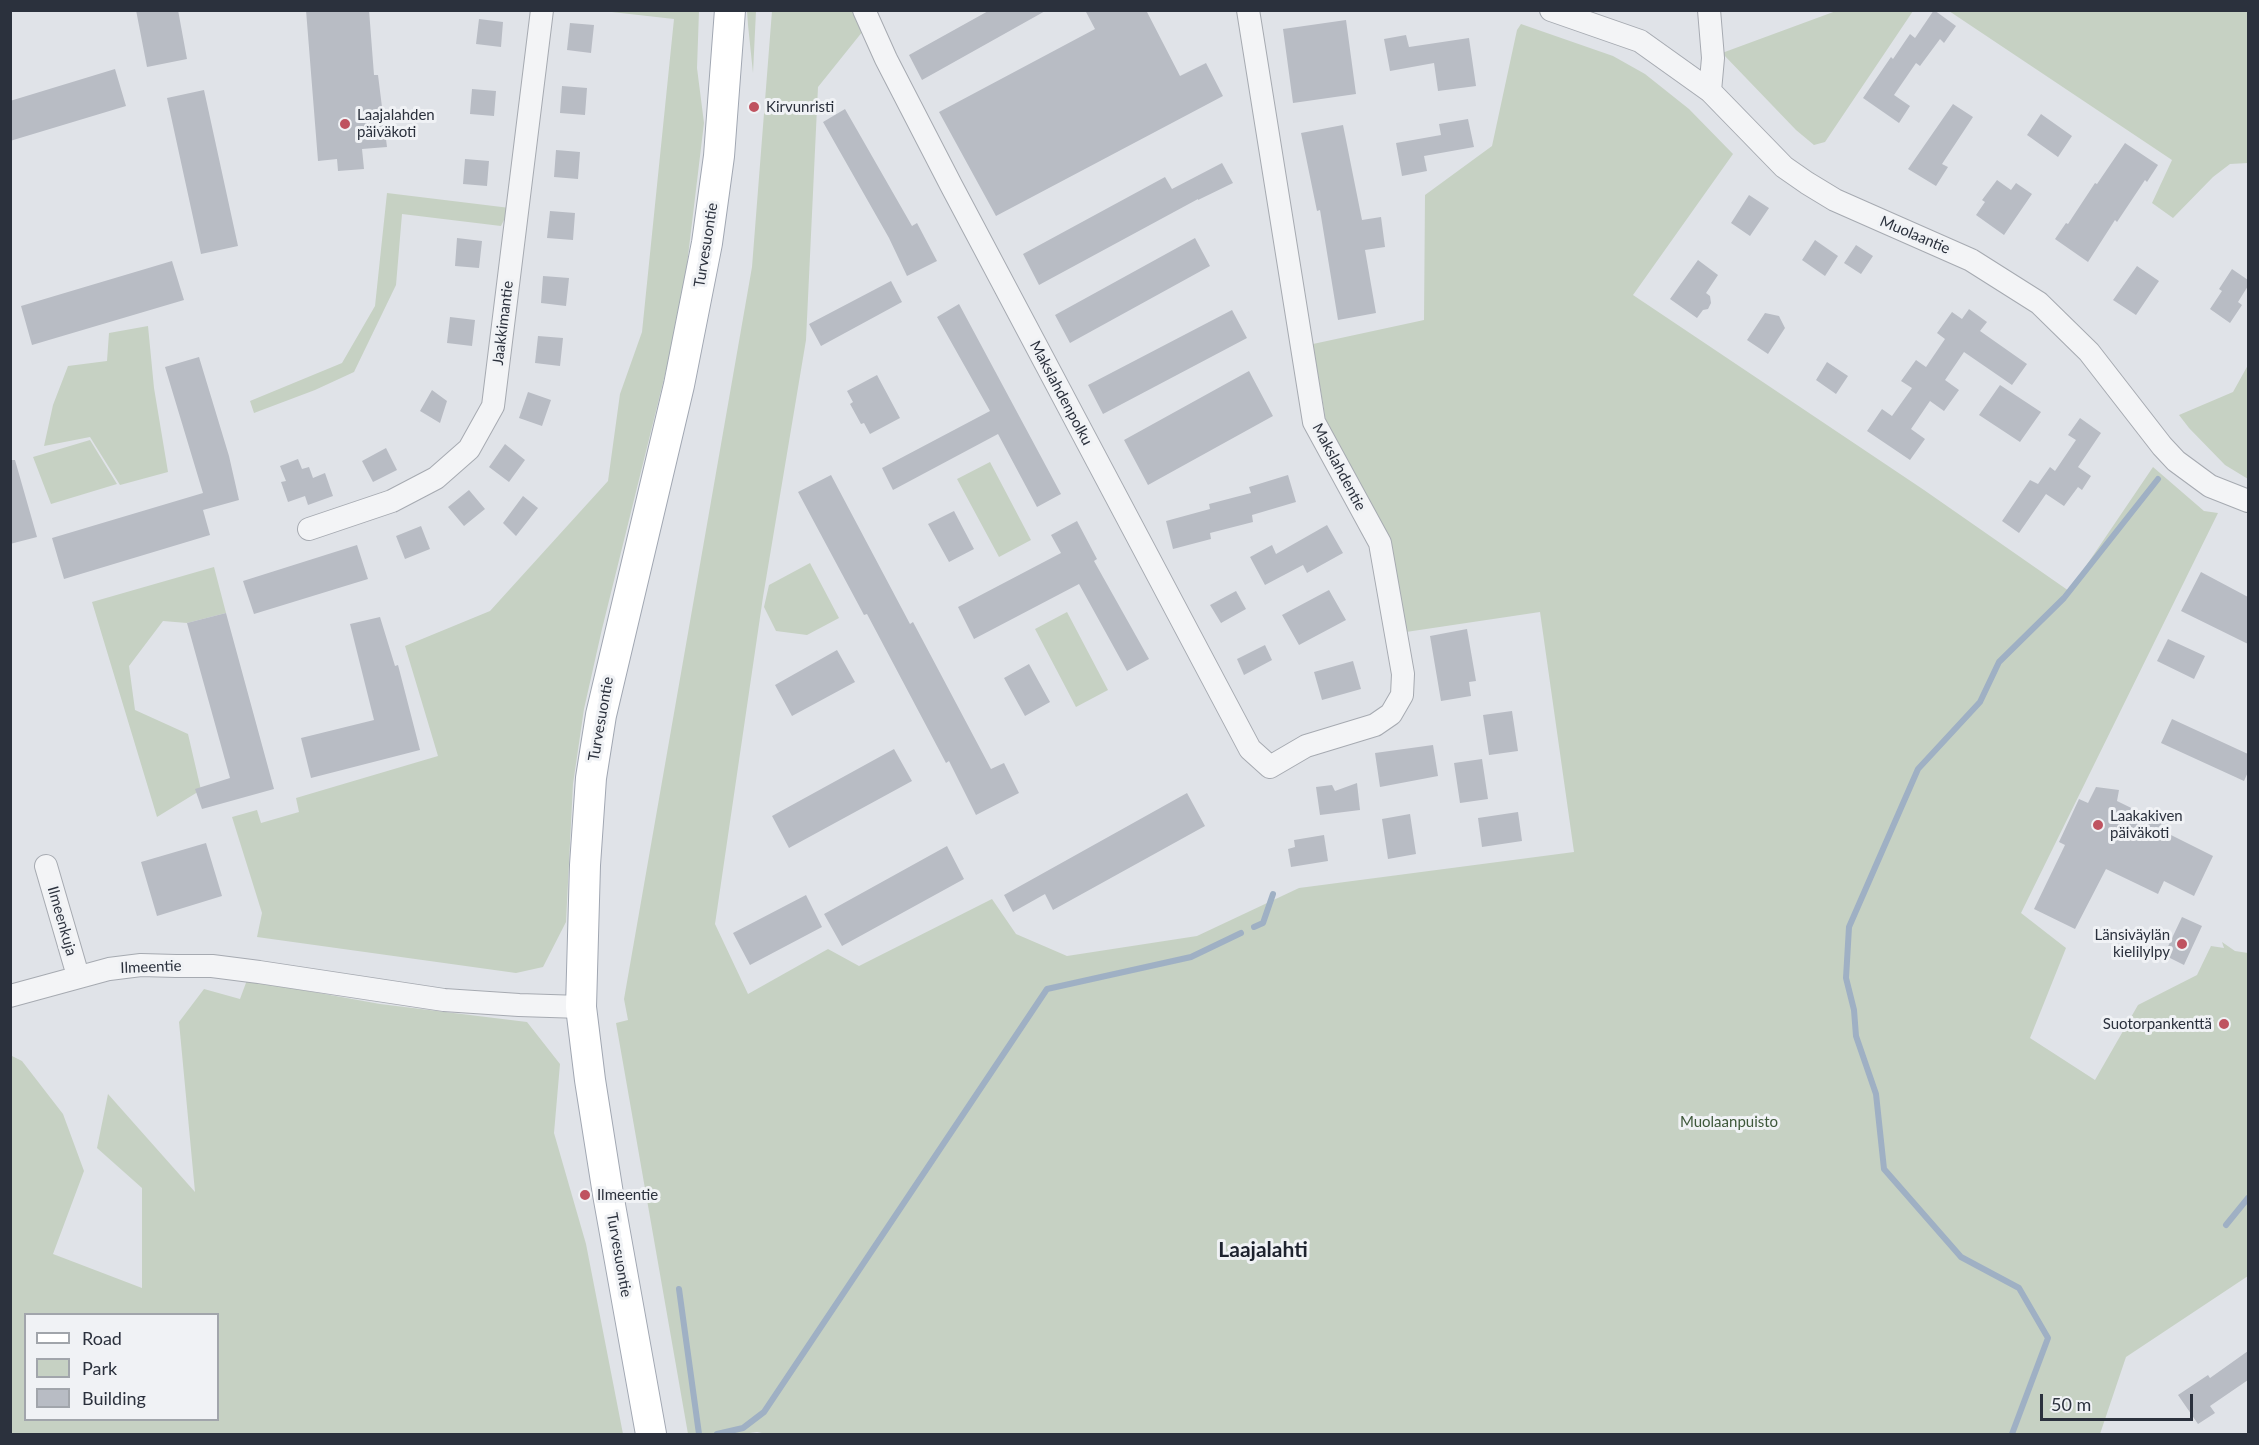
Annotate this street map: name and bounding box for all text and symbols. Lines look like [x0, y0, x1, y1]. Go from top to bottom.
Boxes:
place label: Kirvunristi [766, 98, 834, 116]
marker: Kirvunristi [747, 100, 761, 114]
place label: Laajalahden päiväkoti [357, 106, 435, 141]
marker: Laajalahden päiväkoti [338, 117, 352, 131]
street label: Turvesuontie [690, 201, 722, 289]
street label: Muolaantie [1877, 212, 1953, 258]
street label: Jaakkimantie [489, 280, 517, 366]
street label: Makslahdenpolku [1026, 338, 1096, 448]
street label: Makslahdentie [1308, 420, 1370, 514]
street label: Turvesuontie [585, 675, 617, 763]
place label: Laakakiven päiväkoti [2110, 807, 2183, 842]
marker: Laakakiven päiväkoti [2091, 818, 2105, 832]
street label: Ilmeenkuja [44, 884, 80, 958]
place label: Länsiväylän kielilylpy [2094, 926, 2170, 961]
marker: Länsiväylän kielilylpy [2175, 937, 2189, 951]
street label: Ilmeentie [120, 957, 182, 977]
place label: Suotorpankenttä [2103, 1015, 2212, 1033]
marker: Suotorpankenttä [2217, 1017, 2231, 1031]
park label: Muolaanpuisto [1680, 1113, 1778, 1131]
place label: Ilmeentie [597, 1186, 658, 1204]
marker: Ilmeentie [578, 1188, 592, 1202]
street label: Turvesuontie [603, 1211, 635, 1299]
district label: Laajalahti [1218, 1237, 1308, 1263]
legend [24, 1313, 219, 1421]
text: Road [82, 1327, 122, 1349]
text: Park [82, 1357, 117, 1379]
scale bar [2043, 1382, 2196, 1420]
text: Building [82, 1387, 146, 1409]
text: 50 m [2051, 1393, 2091, 1415]

